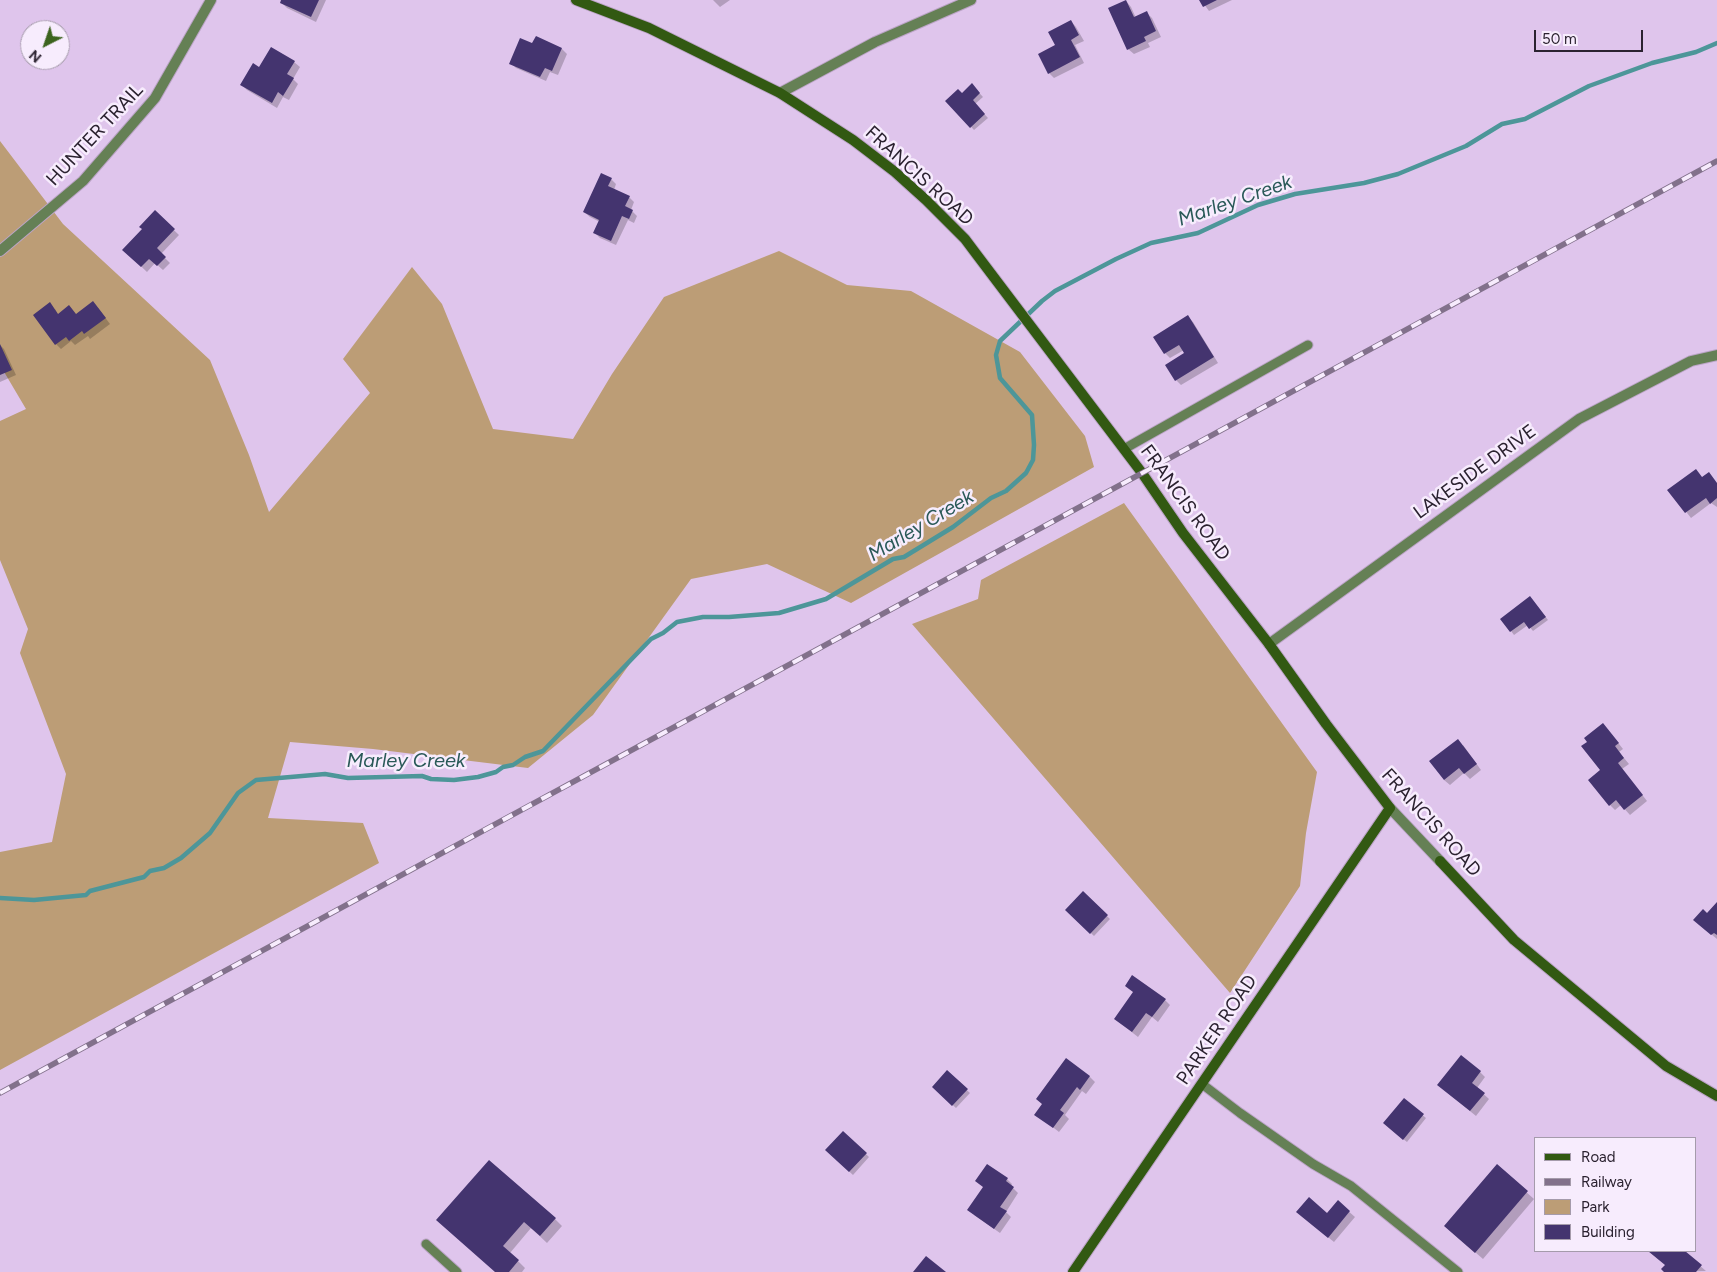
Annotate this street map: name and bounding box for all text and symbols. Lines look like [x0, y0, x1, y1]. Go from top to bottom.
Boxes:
north arrow [20, 20, 70, 70]
scale bar [1537, 20, 1646, 52]
text: 50 m [1542, 30, 1577, 48]
text: N [26, 46, 45, 66]
street label: HUNTER TRAIL [42, 79, 148, 191]
street label: FRANCIS ROAD [860, 121, 978, 231]
water label: Marley Creek [1175, 170, 1295, 232]
street label: LAKESIDE DRIVE [1409, 420, 1541, 524]
street label: FRANCIS ROAD [1135, 441, 1235, 565]
water label: Marley Creek [864, 485, 978, 567]
water label: Marley Creek [346, 749, 466, 773]
street label: FRANCIS ROAD [1376, 764, 1486, 882]
street label: PARKER ROAD [1172, 971, 1262, 1089]
legend [1534, 1137, 1697, 1252]
text: Road [1581, 1148, 1616, 1166]
text: Railway [1581, 1173, 1632, 1191]
text: Park [1581, 1198, 1610, 1216]
text: Building [1581, 1223, 1635, 1241]

